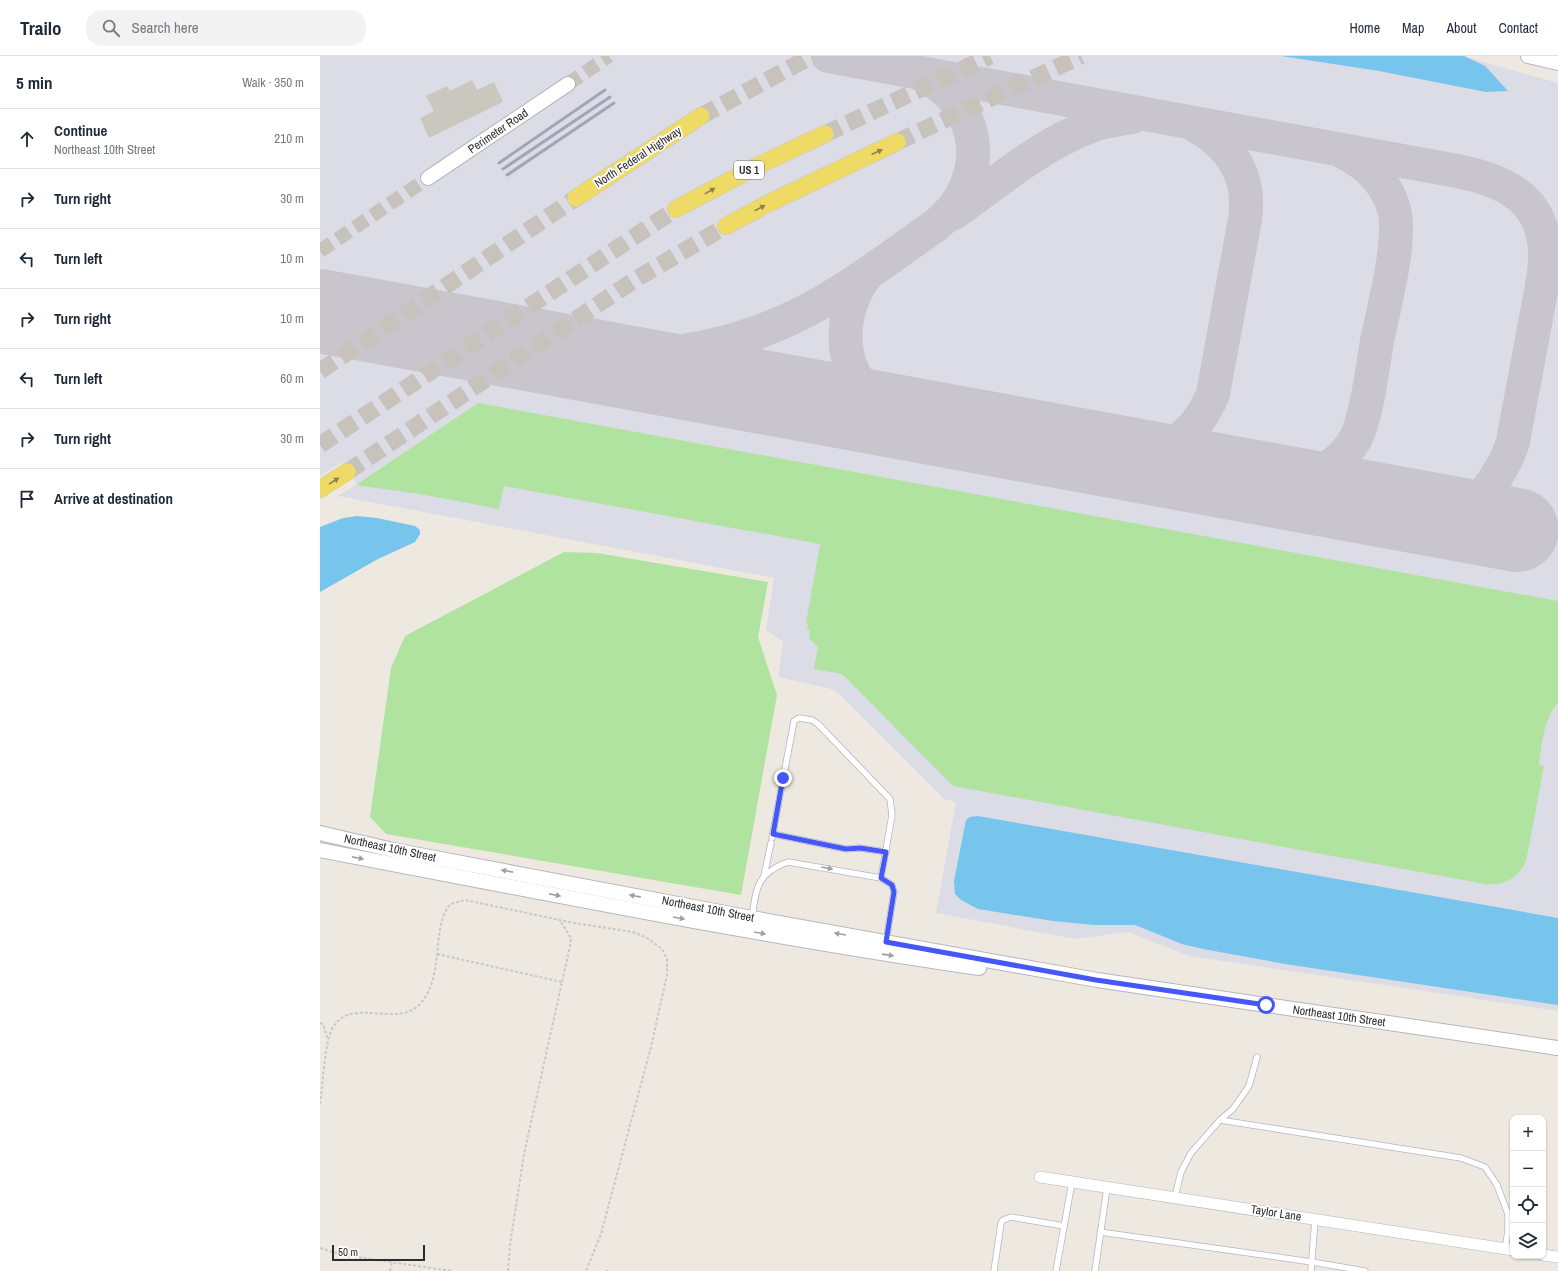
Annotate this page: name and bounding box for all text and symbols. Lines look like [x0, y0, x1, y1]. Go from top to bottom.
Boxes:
search box [86, 10, 366, 46]
text: Trailo [20, 15, 62, 41]
icon: search [100, 17, 122, 39]
text: Search here [132, 17, 199, 38]
text: Home [1349, 19, 1380, 37]
text: Map [1402, 19, 1424, 37]
text: About [1446, 19, 1476, 37]
text: Contact [1498, 19, 1538, 37]
text: 5 min [16, 71, 52, 94]
text: Walk · 350 m [242, 74, 304, 91]
street label: Perimeter Road [465, 105, 531, 157]
text: Continue [54, 120, 107, 141]
street label: North Federal Highway [591, 123, 685, 191]
icon: ahead [16, 128, 38, 150]
text: 210 m [274, 130, 304, 147]
text: Northeast 10th Street [54, 141, 155, 158]
one-way arrow [871, 149, 883, 155]
road number: US 1 [734, 161, 764, 179]
one-way arrow [704, 187, 716, 194]
icon: right [16, 188, 38, 210]
text: Turn right [54, 188, 111, 209]
text: 30 m [280, 190, 304, 207]
one-way arrow [754, 205, 766, 211]
icon: left [16, 248, 38, 270]
text: Turn left [54, 248, 102, 269]
text: 10 m [280, 250, 304, 267]
icon: right [16, 308, 38, 330]
text: Turn right [54, 308, 111, 329]
text: 10 m [280, 310, 304, 327]
icon: left [16, 368, 38, 390]
text: Turn left [54, 368, 102, 389]
text: 60 m [280, 370, 304, 387]
icon: right [16, 428, 38, 450]
text: Turn right [54, 428, 111, 449]
text: 30 m [280, 430, 304, 447]
one-way arrow [328, 477, 339, 484]
icon: arrive [16, 488, 38, 510]
text: Arrive at destination [54, 488, 173, 509]
route end [774, 769, 792, 787]
street label: Northeast 10th Street [343, 830, 438, 866]
one-way arrow [352, 855, 364, 861]
one-way arrow [820, 866, 833, 872]
one-way arrow [501, 868, 513, 874]
one-way arrow [549, 892, 561, 898]
one-way arrow [629, 892, 641, 898]
street label: Northeast 10th Street [661, 892, 756, 926]
one-way arrow [672, 915, 685, 921]
one-way arrow [754, 930, 766, 936]
one-way arrow [834, 931, 846, 937]
one-way arrow [882, 952, 894, 958]
route start [1257, 996, 1275, 1014]
street label: Northeast 10th Street [1292, 1002, 1387, 1030]
map controls [1510, 1115, 1546, 1259]
button: + [1510, 1115, 1546, 1151]
button: − [1510, 1151, 1546, 1187]
button: locate [1510, 1187, 1546, 1223]
street label: Taylor Lane [1250, 1201, 1302, 1225]
button: layers [1510, 1223, 1546, 1259]
scale bar [332, 1243, 425, 1262]
text: 50 m [338, 1245, 358, 1259]

